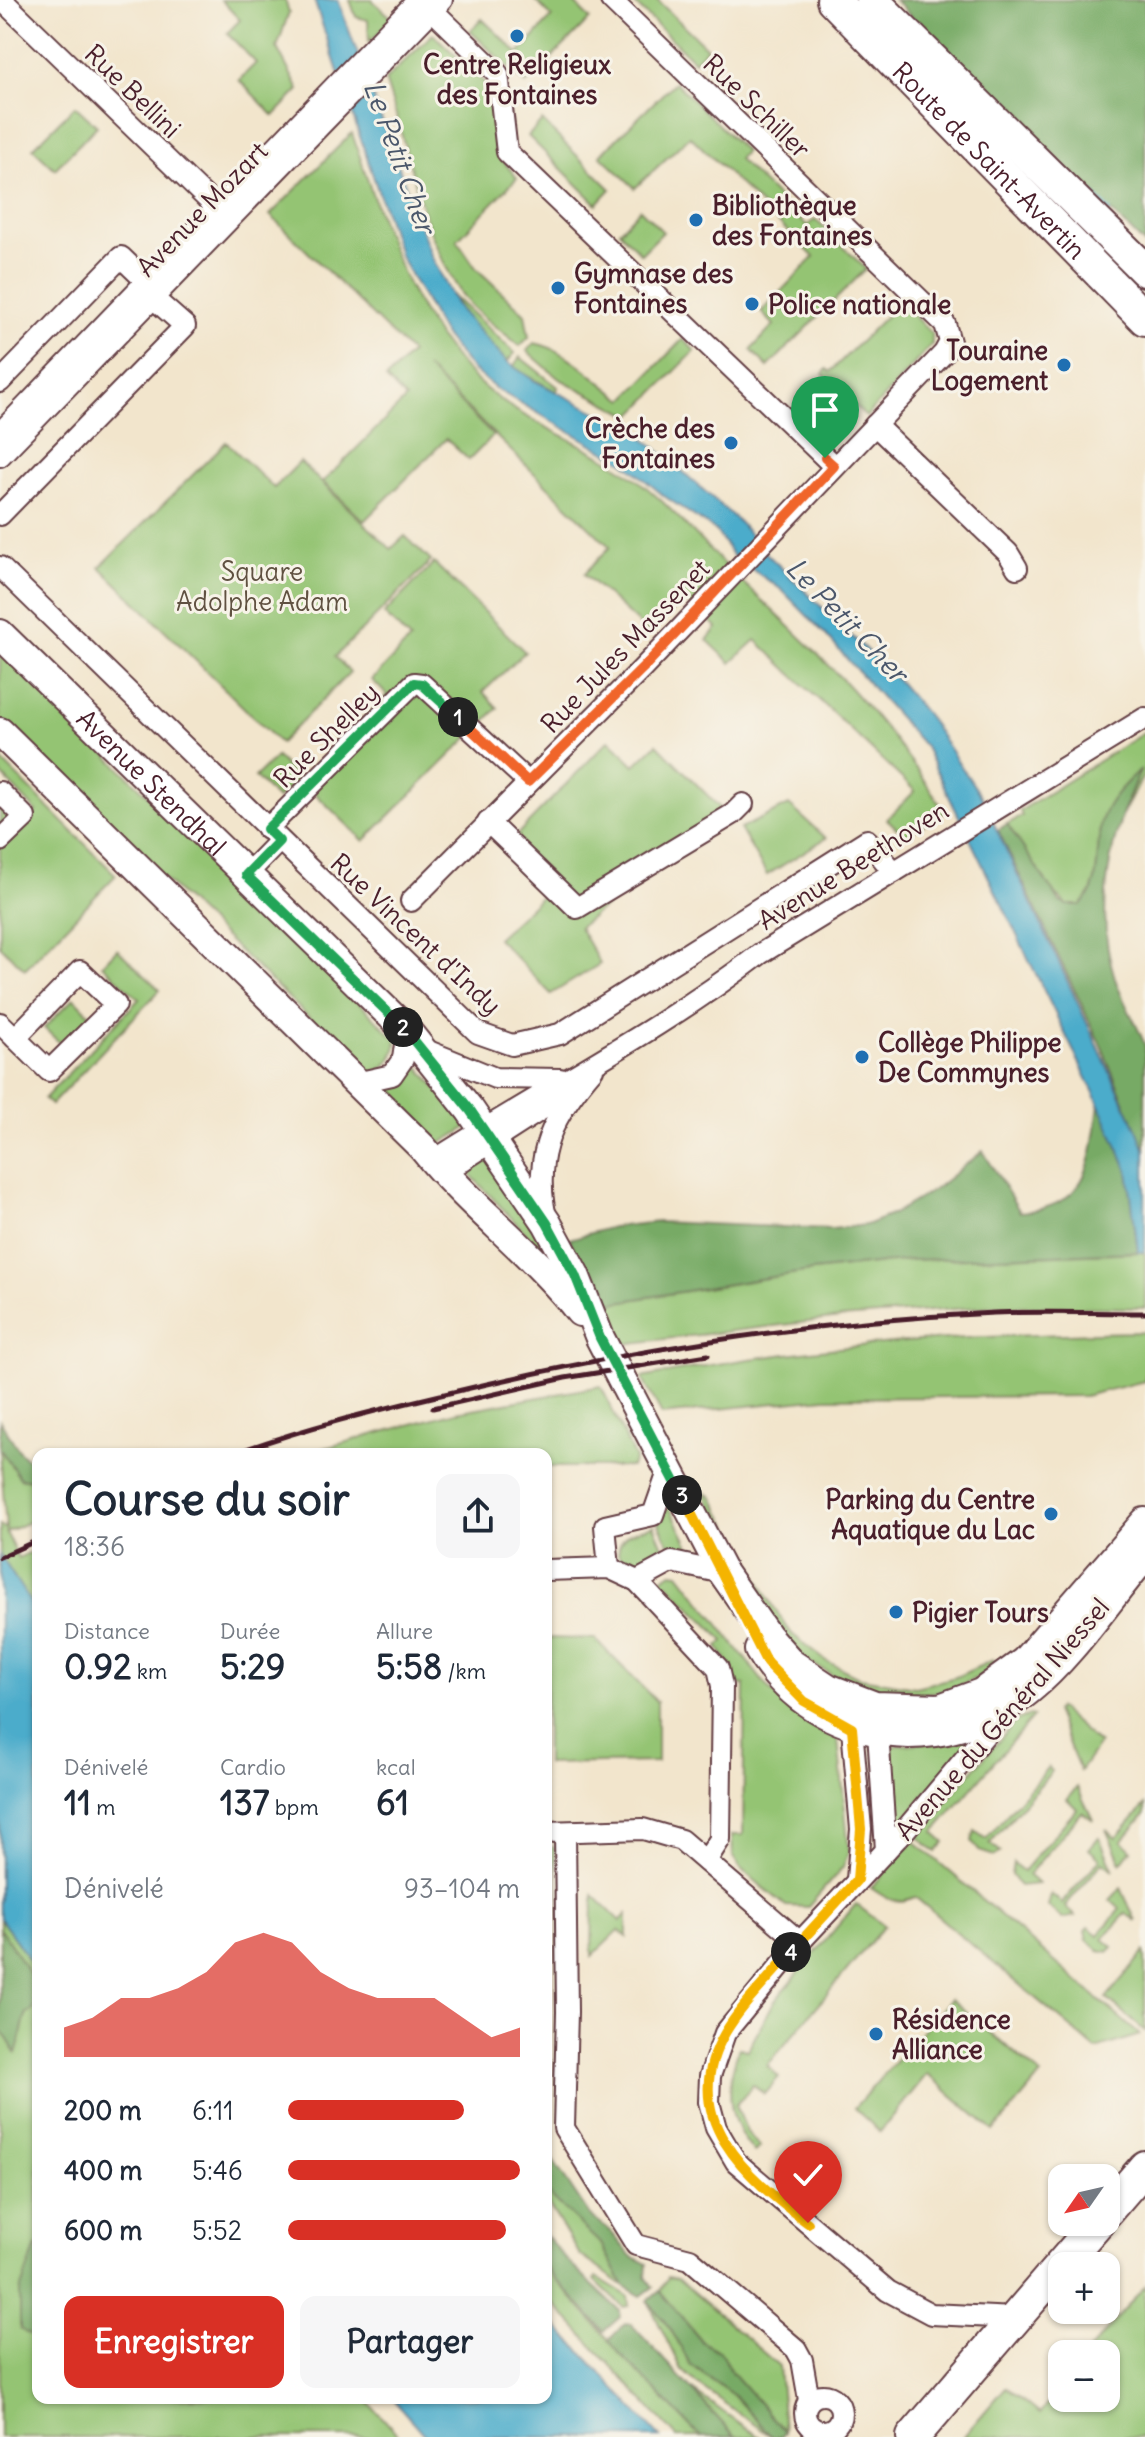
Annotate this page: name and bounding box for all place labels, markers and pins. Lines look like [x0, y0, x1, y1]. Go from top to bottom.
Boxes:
marker: Centre Religieux des Fontaines [508, 27, 526, 45]
place label: Centre Religieux des Fontaines [423, 48, 611, 111]
place label: Bibliothèque des Fontaines [712, 189, 873, 252]
marker: Bibliothèque des Fontaines [687, 211, 705, 229]
place label: Gymnase des Fontaines [574, 257, 733, 320]
marker: Gymnase des Fontaines [549, 279, 567, 297]
place label: Police nationale [768, 288, 951, 321]
marker: Police nationale [743, 295, 761, 313]
place label: Touraine Logement [931, 334, 1048, 397]
marker: Touraine Logement [1055, 356, 1073, 374]
pin [791, 376, 859, 458]
place label: Crèche des Fontaines [585, 412, 715, 475]
marker: Crèche des Fontaines [722, 434, 740, 452]
pin: 1 [438, 697, 478, 737]
pin: 2 [383, 1007, 423, 1047]
place label: Collège Philippe De Commynes [878, 1026, 1062, 1089]
marker: Collège Philippe De Commynes [853, 1048, 871, 1066]
pin: 3 [662, 1475, 702, 1515]
place label: Parking du Centre Aquatique du Lac [825, 1483, 1035, 1546]
marker: Parking du Centre Aquatique du Lac [1042, 1505, 1060, 1523]
place label: Pigier Tours [912, 1596, 1049, 1629]
marker: Pigier Tours [887, 1603, 905, 1621]
pin: 4 [771, 1932, 811, 1972]
place label: Résidence Alliance [892, 2003, 1011, 2066]
marker: Résidence Alliance [867, 2025, 885, 2043]
pin [774, 2141, 842, 2223]

